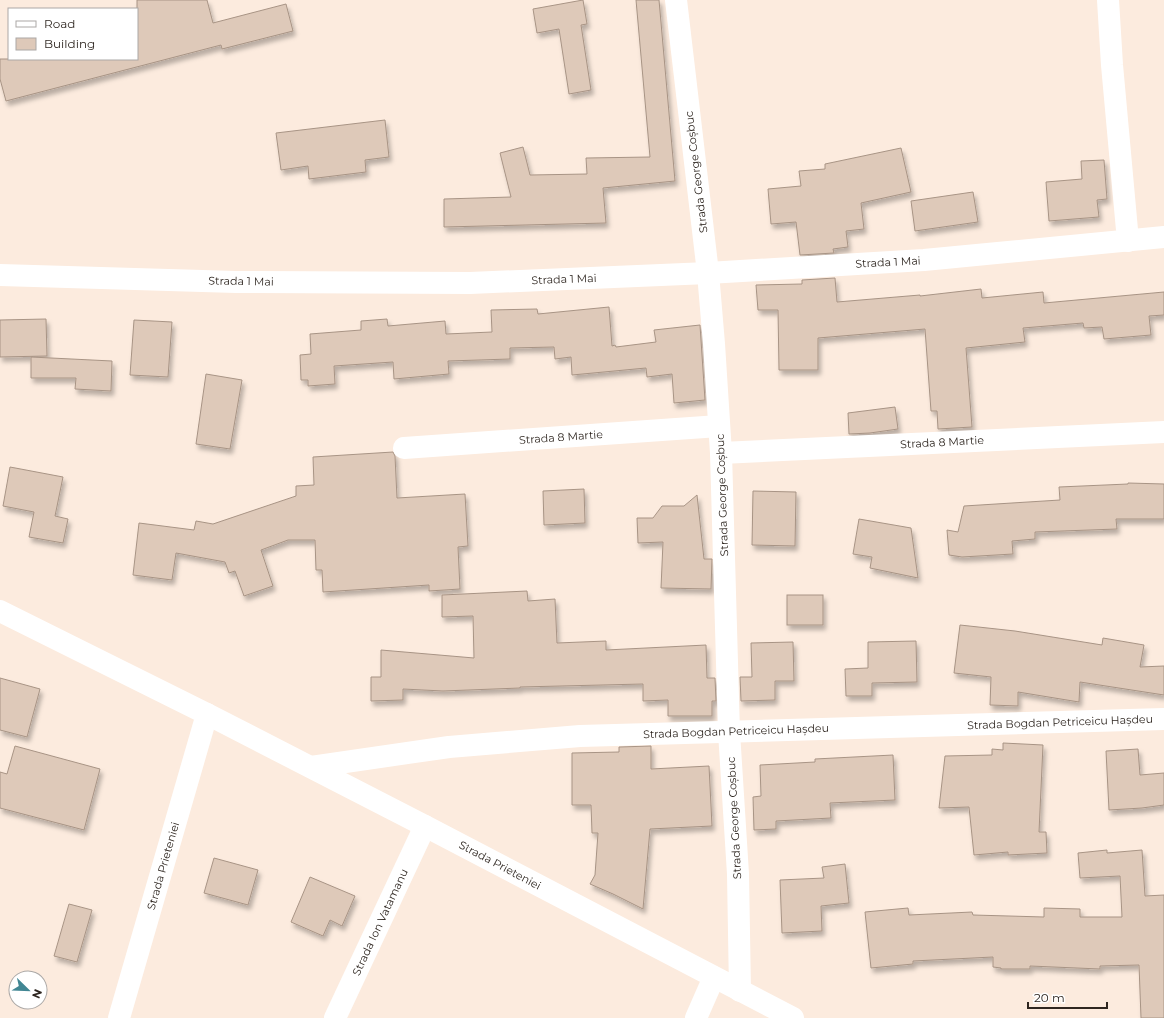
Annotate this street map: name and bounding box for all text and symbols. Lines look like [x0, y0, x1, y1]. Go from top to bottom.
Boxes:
legend [8, 8, 138, 60]
text: Road [44, 16, 75, 31]
text: Building [44, 36, 95, 51]
street label: Strada George Coșbuc [682, 110, 710, 234]
street label: Strada 1 Mai [855, 253, 921, 271]
street label: Strada 1 Mai [531, 271, 597, 287]
street label: Strada 1 Mai [208, 273, 274, 289]
street label: Strada 8 Martie [519, 427, 604, 447]
street label: Strada George Coșbuc [713, 433, 731, 557]
street label: Strada 8 Martie [900, 433, 985, 451]
street label: Strada Bogdan Petriceicu Hașdeu [967, 712, 1153, 732]
street label: Strada Bogdan Petriceicu Hașdeu [643, 721, 829, 741]
street label: Strada George Coșbuc [724, 756, 744, 880]
street label: Strada Prieteniei [144, 820, 182, 912]
street label: Strada Prieteniei [457, 837, 543, 893]
street label: Strada Ion Vatamanu [349, 866, 411, 978]
north arrow [8, 970, 48, 1010]
scale bar [1028, 984, 1107, 1010]
text: N [29, 987, 45, 1001]
text: 20 m [1034, 990, 1065, 1005]

